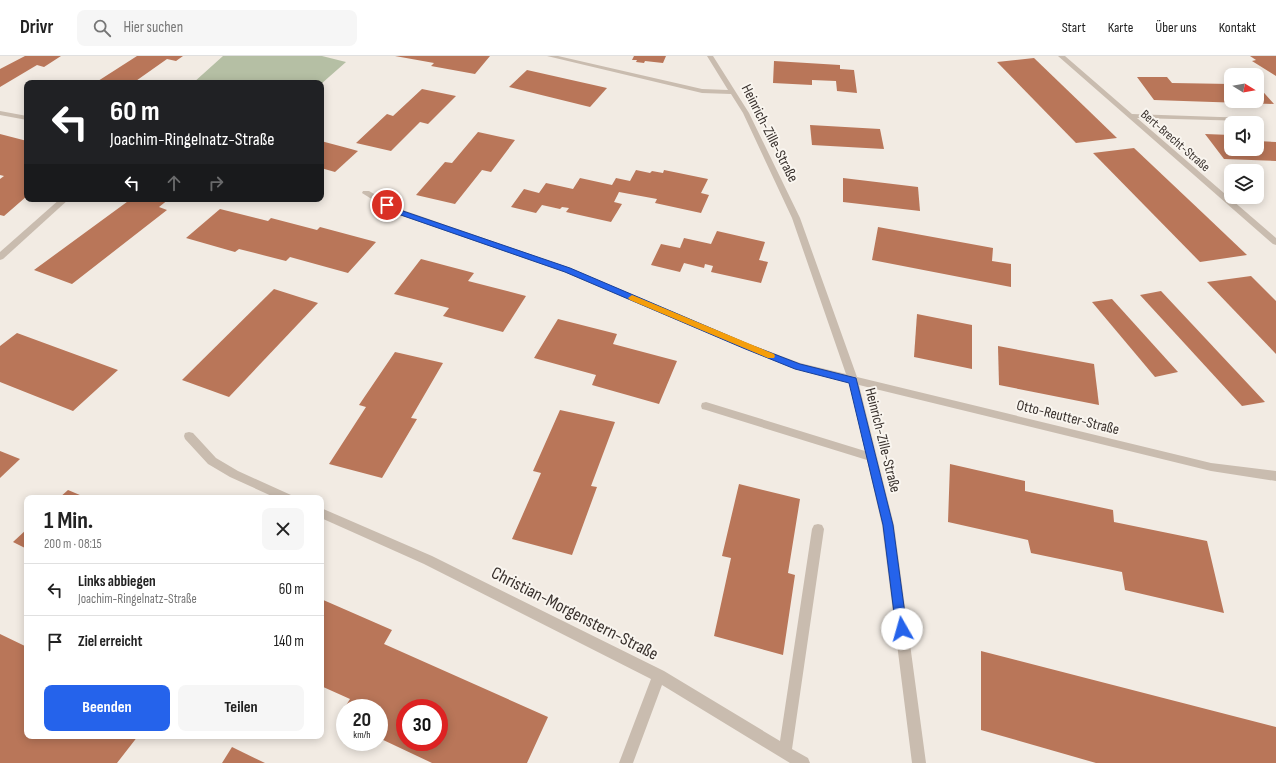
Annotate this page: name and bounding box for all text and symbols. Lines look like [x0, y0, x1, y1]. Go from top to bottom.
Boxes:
search box [77, 10, 357, 46]
text: Drivr [20, 16, 53, 39]
icon: search [91, 17, 113, 39]
text: Hier suchen [123, 18, 183, 37]
text: Start [1062, 19, 1086, 36]
text: Karte [1108, 19, 1133, 36]
text: Über uns [1155, 19, 1197, 36]
text: Kontakt [1219, 19, 1256, 36]
north arrow [1224, 68, 1264, 108]
map controls [1224, 68, 1264, 204]
street label: Heinrich-Zille-Straße [737, 81, 802, 185]
text: 60 m [110, 95, 159, 128]
icon: left [44, 96, 96, 148]
street label: Bert-Brecht-Straße [1137, 106, 1213, 175]
button: sound [1224, 116, 1264, 156]
text: Joachim-Ringelnatz-Straße [110, 129, 275, 150]
button: layers [1224, 164, 1264, 204]
icon: left [121, 172, 143, 194]
icon: ahead [163, 172, 185, 194]
icon: right [205, 172, 227, 194]
pin [370, 188, 404, 222]
icon: arrive [376, 194, 398, 216]
street label: Heinrich-Zille-Straße [860, 386, 905, 494]
street label: Otto-Reutter-Straße [1015, 396, 1121, 439]
text: 1 Min. [44, 506, 93, 535]
button: close [262, 508, 304, 550]
text: 200 m · 08:15 [44, 536, 102, 552]
street label: Christian-Morgenstern-Straße [488, 562, 662, 665]
text: Links abbiegen [78, 572, 156, 591]
icon: left [44, 579, 66, 601]
text: 60 m [279, 580, 304, 599]
text: Joachim-Ringelnatz-Straße [78, 591, 197, 607]
position arrow [881, 608, 923, 650]
icon: arrive [44, 631, 66, 653]
text: Ziel erreicht [78, 632, 142, 651]
text: 140 m [274, 632, 304, 651]
button: Beenden [44, 685, 170, 731]
button: Teilen [178, 685, 304, 731]
speed limit sign: 30 [396, 699, 448, 751]
text: 20 [353, 708, 371, 732]
text: km/h [353, 729, 371, 741]

